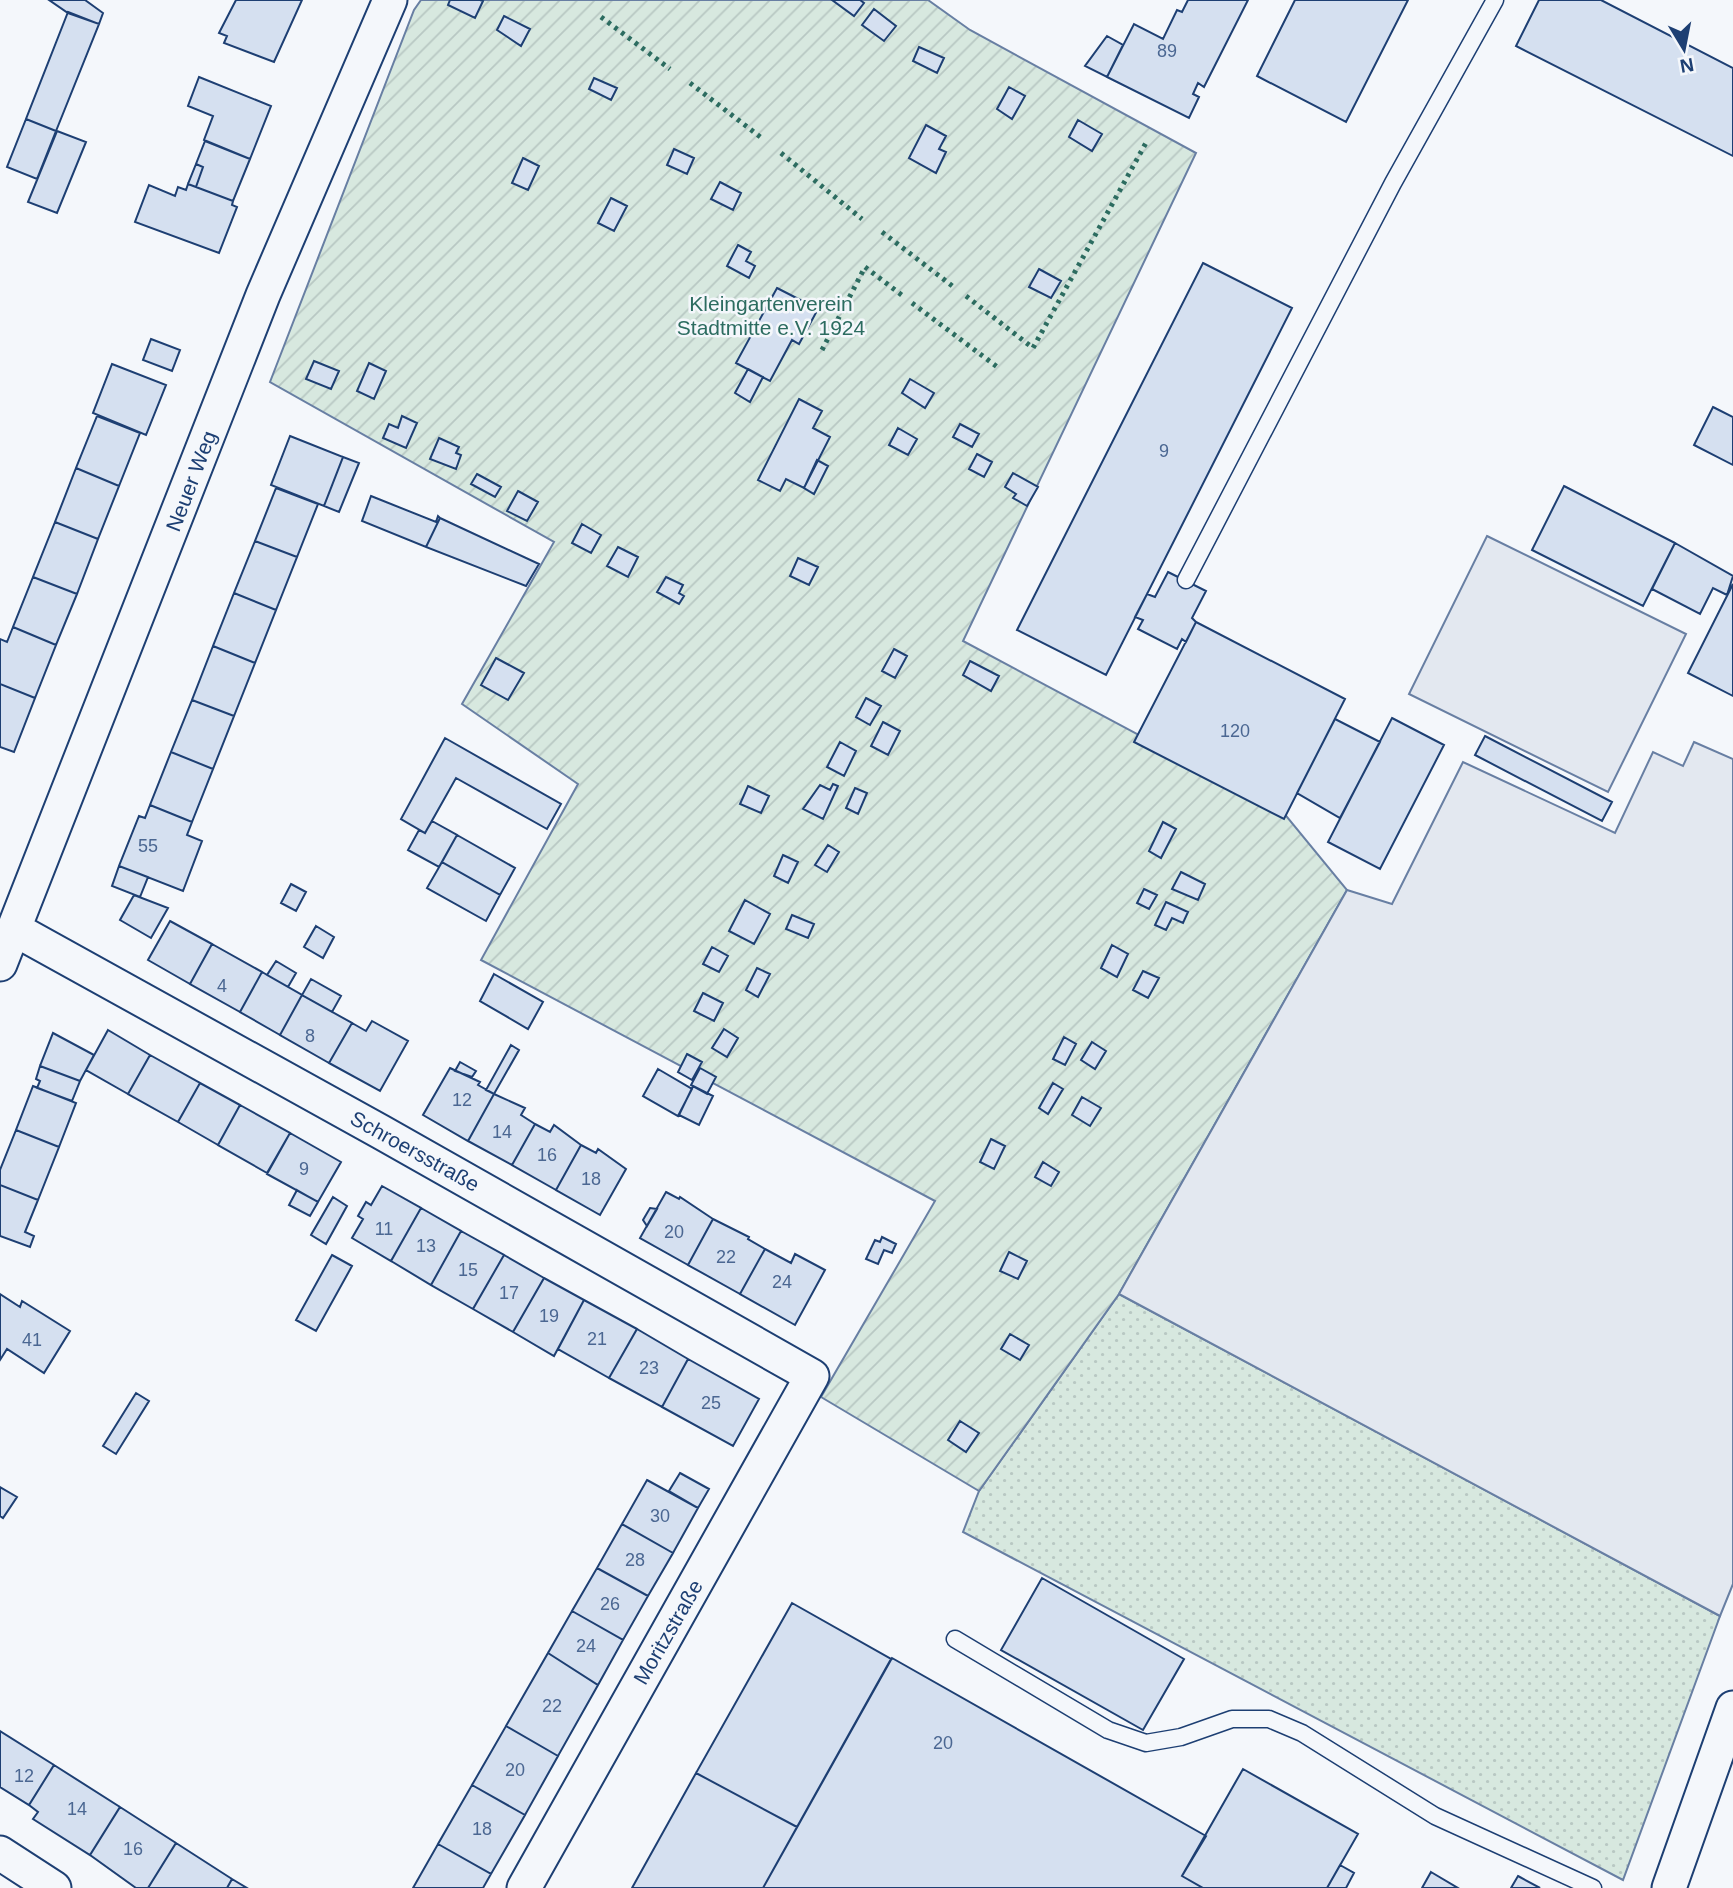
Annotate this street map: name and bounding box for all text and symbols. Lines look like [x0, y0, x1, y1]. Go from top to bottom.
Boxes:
north arrow [1649, 14, 1719, 84]
house number: 89 [1157, 41, 1177, 61]
text: N [1678, 54, 1695, 77]
park label: Kleingartenverein Stadtmitte e.V. 1924 [677, 292, 865, 339]
street label: Neuer Weg [161, 427, 221, 535]
house number: 9 [1159, 441, 1169, 461]
house number: 120 [1220, 721, 1250, 741]
house number: 55 [138, 836, 158, 856]
house number: 4 [217, 976, 227, 996]
house number: 8 [305, 1026, 315, 1046]
house number: 12 [452, 1090, 472, 1110]
street label: Schroersstraße [347, 1106, 483, 1196]
house number: 14 [492, 1122, 512, 1142]
house number: 16 [537, 1145, 557, 1165]
house number: 9 [299, 1159, 309, 1179]
house number: 18 [581, 1169, 601, 1189]
house number: 11 [375, 1219, 393, 1239]
house number: 20 [664, 1222, 684, 1242]
house number: 13 [416, 1236, 436, 1256]
house number: 22 [716, 1247, 736, 1267]
house number: 15 [458, 1260, 478, 1280]
house number: 24 [772, 1272, 792, 1292]
house number: 17 [499, 1283, 519, 1303]
house number: 19 [539, 1306, 559, 1326]
house number: 21 [587, 1329, 607, 1349]
house number: 41 [22, 1330, 42, 1350]
house number: 23 [639, 1358, 659, 1378]
house number: 25 [701, 1393, 721, 1413]
house number: 30 [650, 1506, 670, 1526]
house number: 28 [625, 1550, 645, 1570]
street label: Moritzstraße [629, 1576, 707, 1688]
house number: 26 [600, 1594, 620, 1614]
house number: 24 [576, 1636, 596, 1656]
house number: 22 [542, 1696, 562, 1716]
house number: 20 [933, 1733, 953, 1753]
house number: 20 [505, 1760, 525, 1780]
house number: 12 [14, 1766, 34, 1786]
house number: 14 [67, 1799, 87, 1819]
house number: 18 [472, 1819, 492, 1839]
house number: 16 [123, 1839, 143, 1859]

